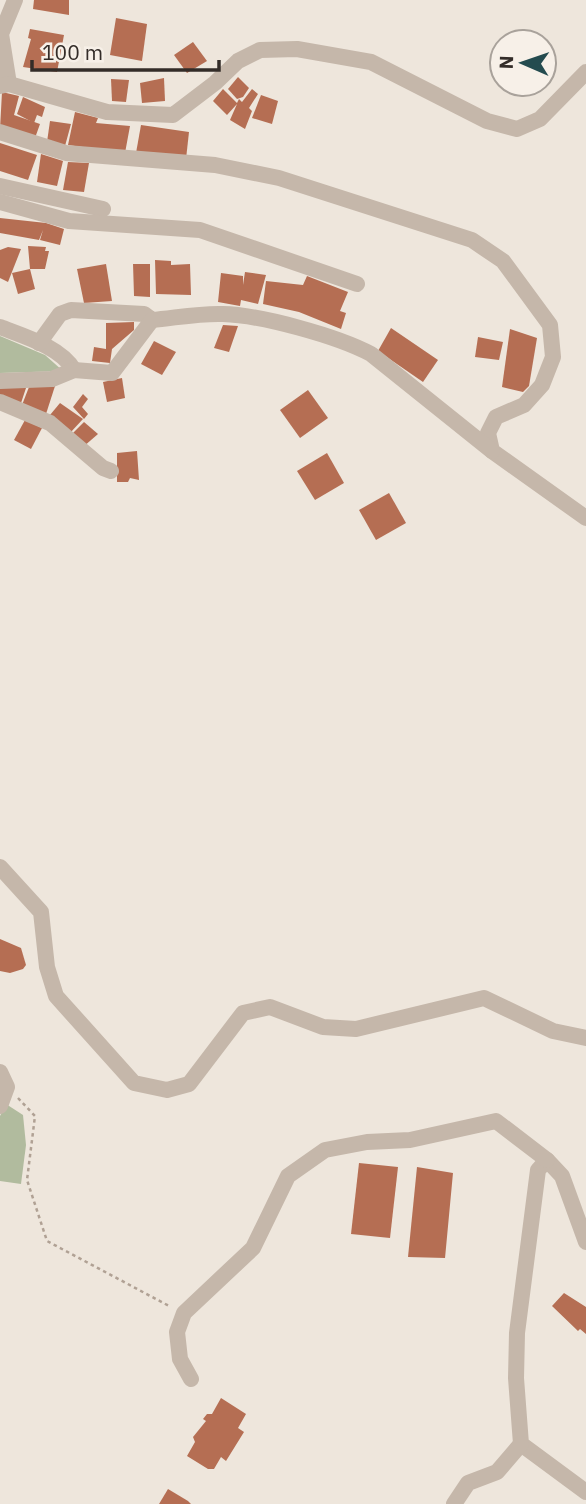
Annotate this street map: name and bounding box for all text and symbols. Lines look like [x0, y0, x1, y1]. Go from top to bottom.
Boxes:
scale bar [32, 28, 219, 72]
north arrow [488, 28, 558, 98]
text: 100 m [42, 38, 103, 66]
text: N [494, 55, 518, 70]

